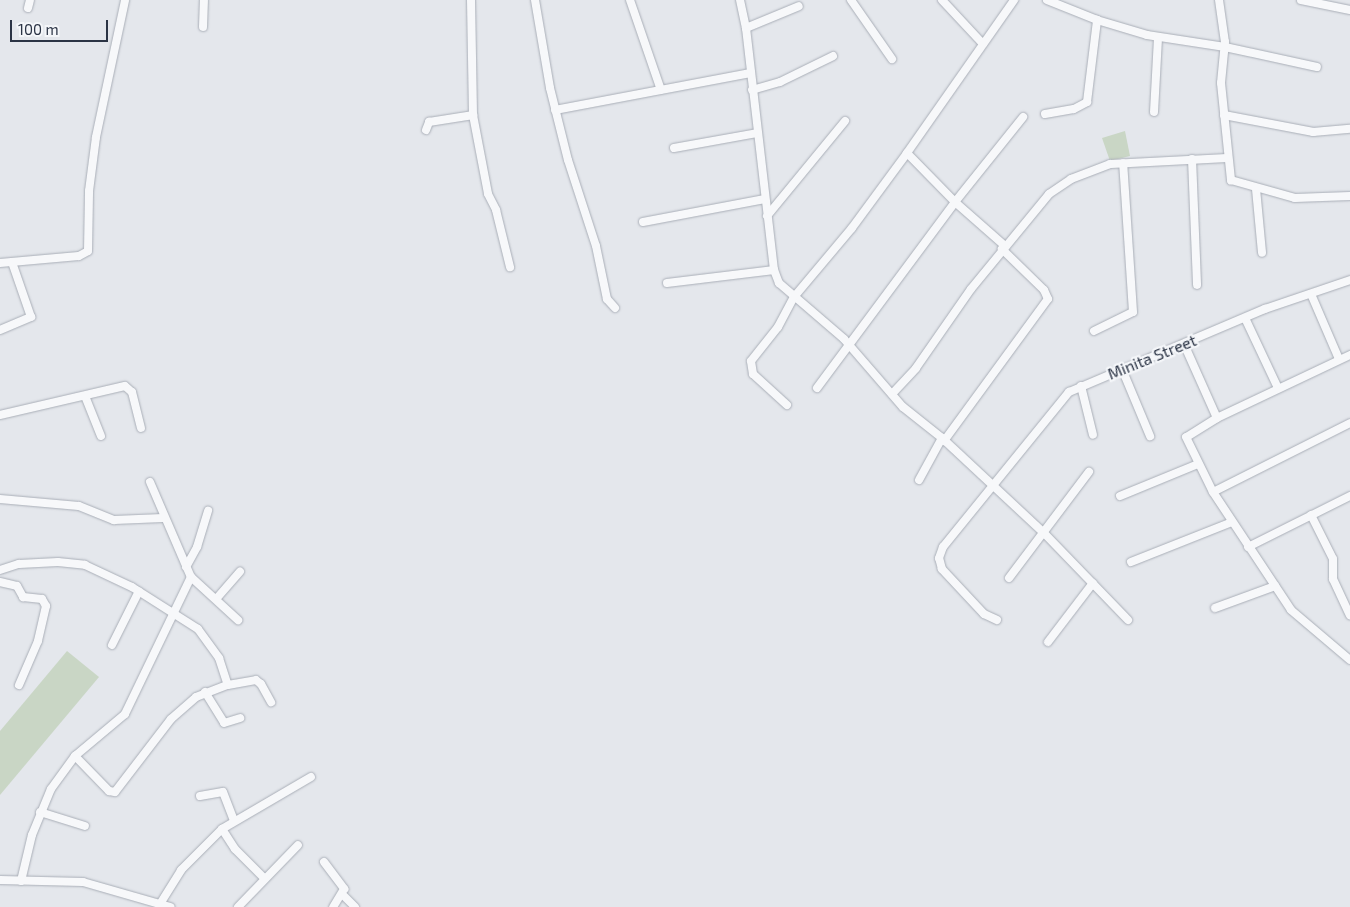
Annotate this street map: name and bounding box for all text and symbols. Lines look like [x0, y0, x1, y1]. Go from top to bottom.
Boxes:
scale bar [12, 10, 110, 42]
text: 100 m [18, 20, 59, 38]
street label: Minita Street [1105, 330, 1199, 384]

